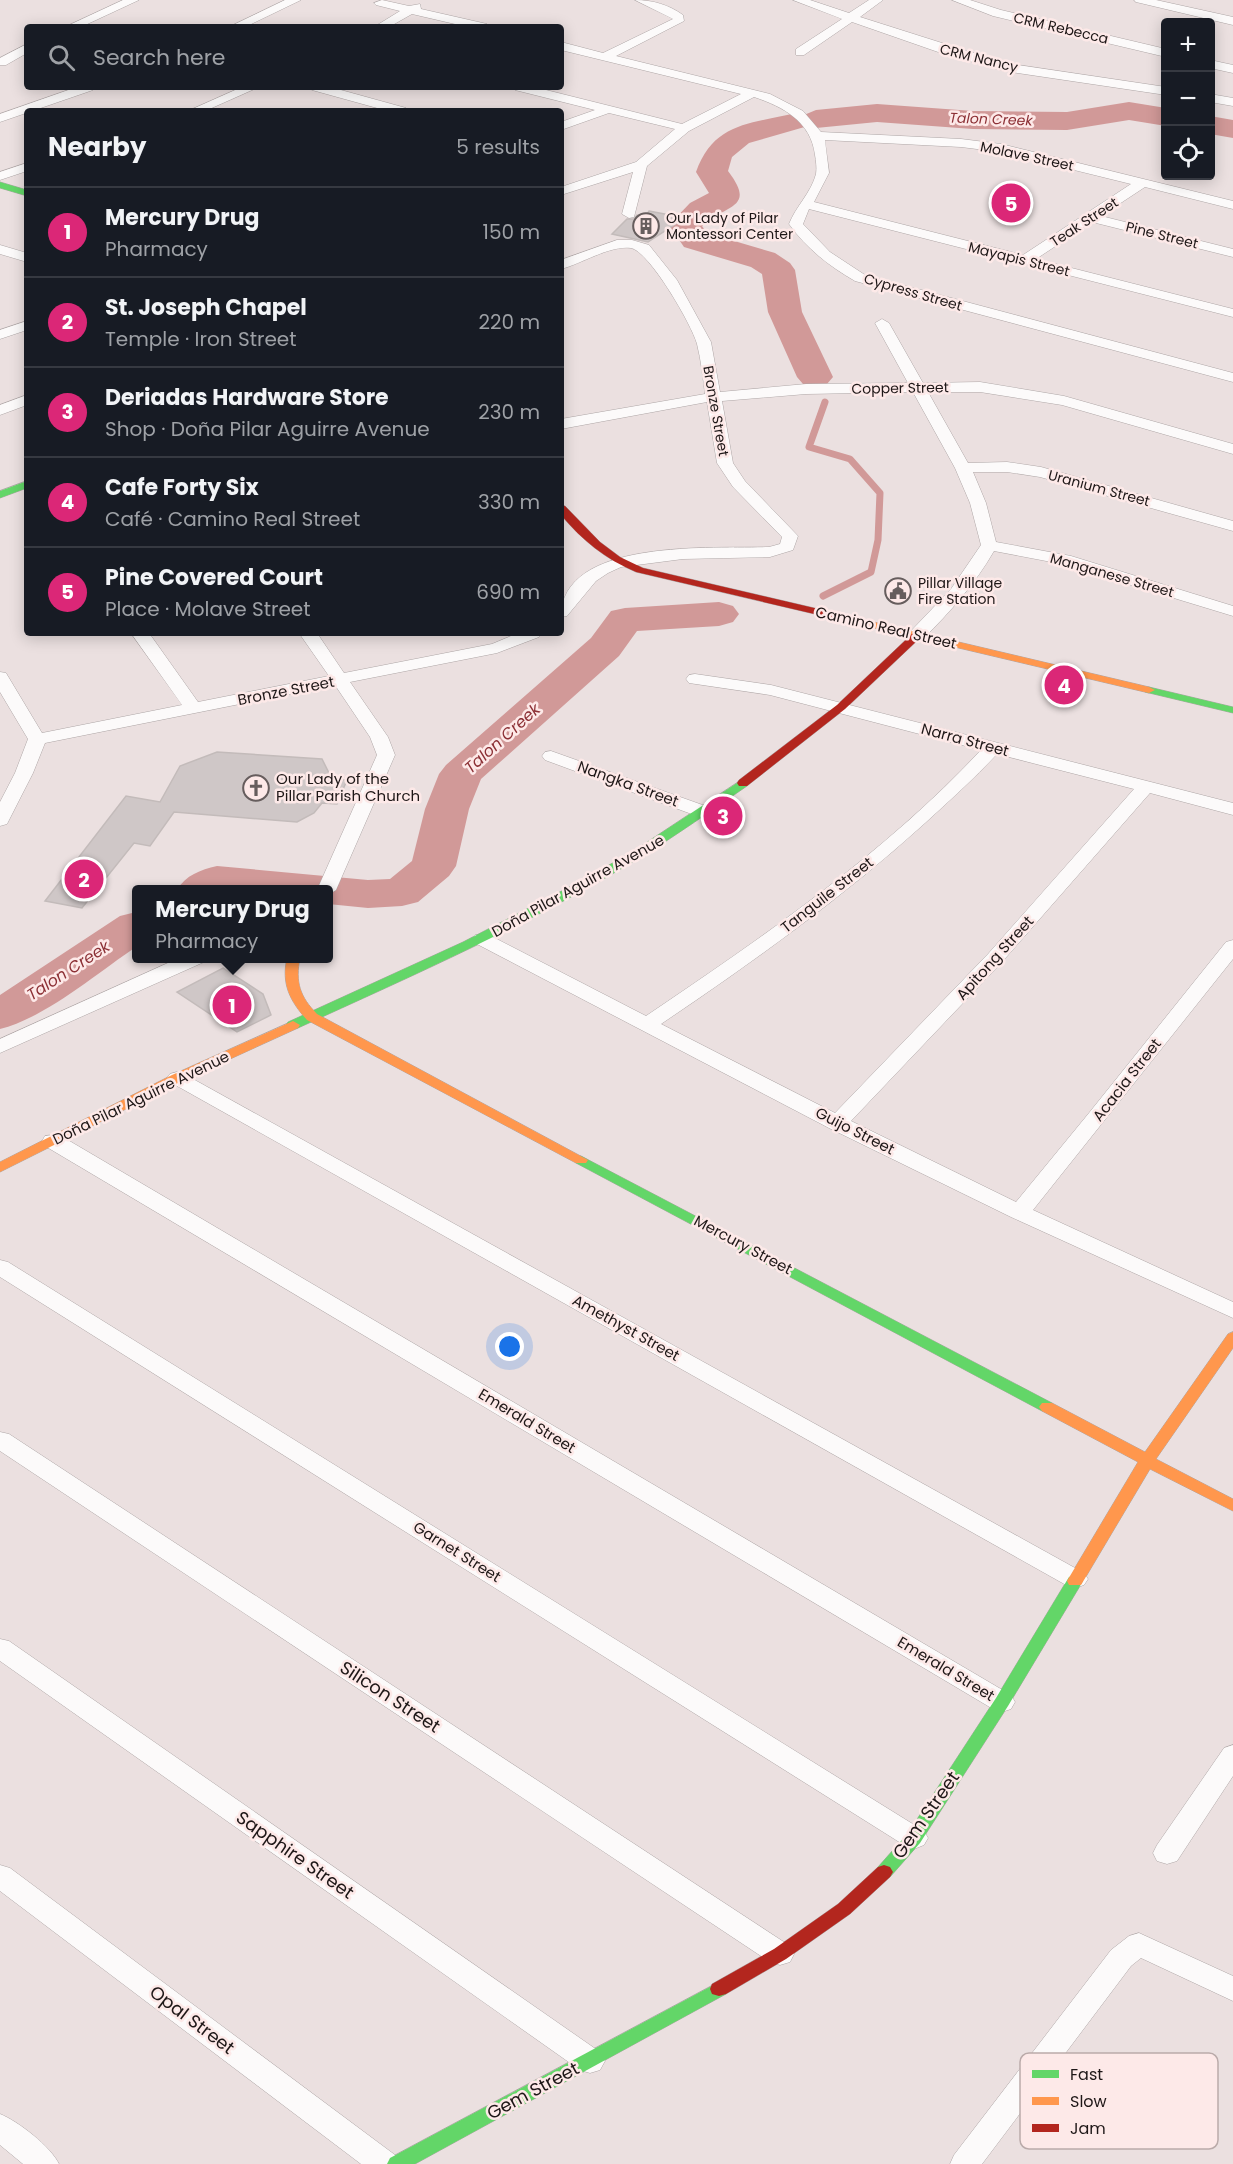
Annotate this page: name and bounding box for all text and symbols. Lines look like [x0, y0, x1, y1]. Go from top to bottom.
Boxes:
street label: CRM Rebecca [1012, 7, 1110, 49]
map controls [1161, 18, 1215, 180]
button: + [1161, 18, 1215, 72]
search box [24, 24, 564, 90]
street label: CRM Nancy [938, 39, 1020, 77]
icon: search [45, 41, 78, 74]
text: Search here [93, 42, 226, 73]
button: − [1161, 72, 1215, 126]
water label: Talon Creek [949, 108, 1034, 130]
button: locate [1161, 126, 1215, 180]
text: Nearby [48, 129, 146, 165]
text: 5 results [456, 133, 540, 161]
street label: Molave Street [978, 136, 1076, 176]
pin: 5 [992, 180, 1030, 226]
street label: Teak Street [1046, 192, 1122, 252]
text: Mercury Drug [105, 202, 259, 233]
place label: Our Lady of Pilar Montessori Center [666, 208, 793, 244]
building icon: Our Lady of Pilar Montessori Center [631, 211, 661, 241]
street label: Pine Street [1124, 216, 1200, 254]
text: 1 [64, 218, 71, 246]
text: 150 m [483, 218, 540, 246]
text: Pharmacy [105, 235, 208, 263]
street label: Mayapis Street [966, 237, 1072, 281]
street label: Cypress Street [862, 268, 964, 316]
text: St. Joseph Chapel [105, 292, 307, 323]
text: 2 [62, 308, 73, 336]
text: 220 m [479, 308, 540, 336]
text: Temple · Iron Street [105, 325, 296, 353]
street label: Bronze Street [698, 364, 734, 458]
street label: Copper Street [851, 377, 949, 399]
text: Deriadas Hardware Store [105, 382, 389, 413]
text: 3 [61, 398, 74, 426]
text: 230 m [478, 398, 540, 426]
text: Shop · Doña Pilar Aguirre Avenue [105, 415, 430, 443]
street label: Uranium Street [1046, 465, 1152, 511]
text: Cafe Forty Six [105, 472, 259, 503]
text: 4 [61, 488, 74, 516]
text: 330 m [478, 488, 540, 516]
text: Café · Camino Real Street [105, 505, 360, 533]
street label: Manganese Street [1048, 548, 1176, 602]
text: Pine Covered Court [105, 562, 323, 593]
place label: Pillar Village Fire Station [918, 573, 1003, 609]
public building icon: Pillar Village Fire Station [883, 576, 913, 606]
text: 5 [61, 578, 74, 606]
text: 690 m [476, 578, 540, 606]
text: Place · Molave Street [105, 595, 310, 623]
street label: Camino Real Street [813, 601, 959, 654]
pin: 4 [1044, 662, 1084, 708]
street label: Bronze Street [236, 671, 336, 710]
water label: Talon Creek [459, 698, 546, 779]
street label: Narra Street [919, 718, 1011, 761]
street label: Nangka Street [575, 755, 682, 812]
place label: Our Lady of the Pillar Parish Church [276, 768, 420, 806]
church icon: Our Lady of the Pillar Parish Church [241, 773, 271, 803]
pin: 3 [704, 794, 742, 838]
street label: Doña Pilar Aguirre Avenue [488, 829, 668, 942]
street label: Tanguile Street [776, 852, 877, 937]
pin: 2 [64, 856, 104, 902]
popup [132, 885, 333, 963]
text: Mercury Drug [155, 894, 310, 925]
street label: Apitong Street [951, 911, 1038, 1004]
text: Pharmacy [155, 927, 258, 955]
water label: Talon Creek [22, 934, 115, 1006]
pin: 1 [212, 982, 252, 1028]
street label: Acacia Street [1087, 1034, 1166, 1126]
street label: Doña Pilar Aguirre Avenue [49, 1046, 233, 1150]
street label: Guijo Street [812, 1102, 898, 1159]
street label: Mercury Street [690, 1210, 796, 1279]
street label: Amethyst Street [569, 1289, 684, 1366]
your location [495, 1332, 524, 1361]
street label: Emerald Street [475, 1383, 580, 1458]
street label: Garnet Street [409, 1516, 505, 1587]
street label: Emerald Street [894, 1631, 999, 1706]
street label: Silicon Street [335, 1655, 445, 1738]
street label: Gem Street [886, 1766, 965, 1863]
street label: Sapphire Street [231, 1805, 359, 1905]
street label: Opal Street [145, 1979, 240, 2060]
legend [1020, 2053, 1218, 2149]
street label: Gem Street [482, 2056, 583, 2125]
text: Fast [1070, 2063, 1103, 2086]
text: Slow [1070, 2090, 1107, 2113]
text: Jam [1070, 2117, 1106, 2140]

